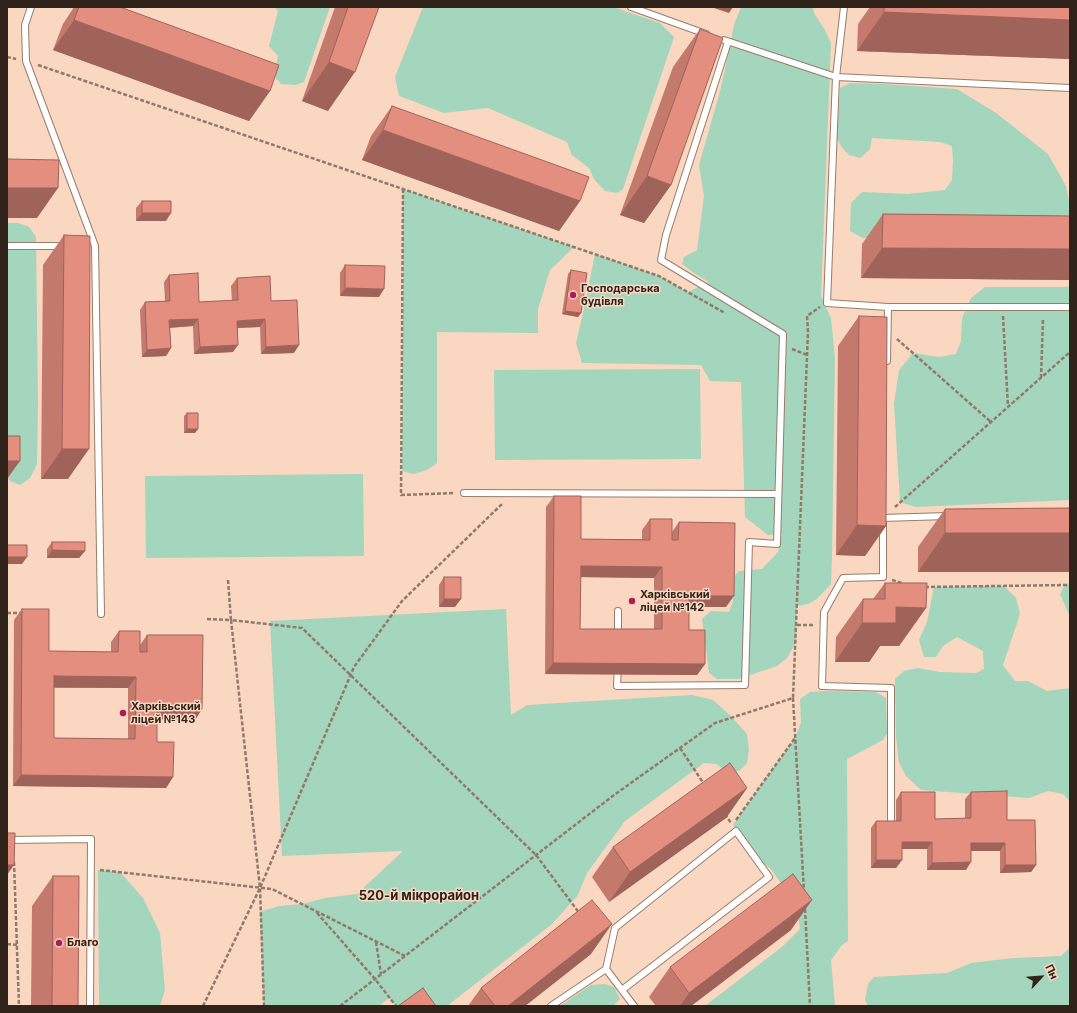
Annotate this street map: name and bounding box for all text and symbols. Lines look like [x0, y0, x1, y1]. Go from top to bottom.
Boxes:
place label: Господарська будівля [581, 282, 660, 308]
marker: Господарська будівля [568, 290, 578, 300]
place label: Харківський ліцей №142 [640, 588, 710, 614]
marker: Харківський ліцей №142 [627, 596, 637, 606]
place label: Харківьский ліцей №143 [131, 700, 201, 726]
marker: Харківьский ліцей №143 [118, 708, 128, 718]
district label: 520-й мікрорайон [359, 888, 479, 904]
place label: Благо [67, 936, 99, 950]
marker: Благо [54, 938, 64, 948]
north arrow [1021, 957, 1061, 997]
text: Пн [1042, 962, 1061, 982]

